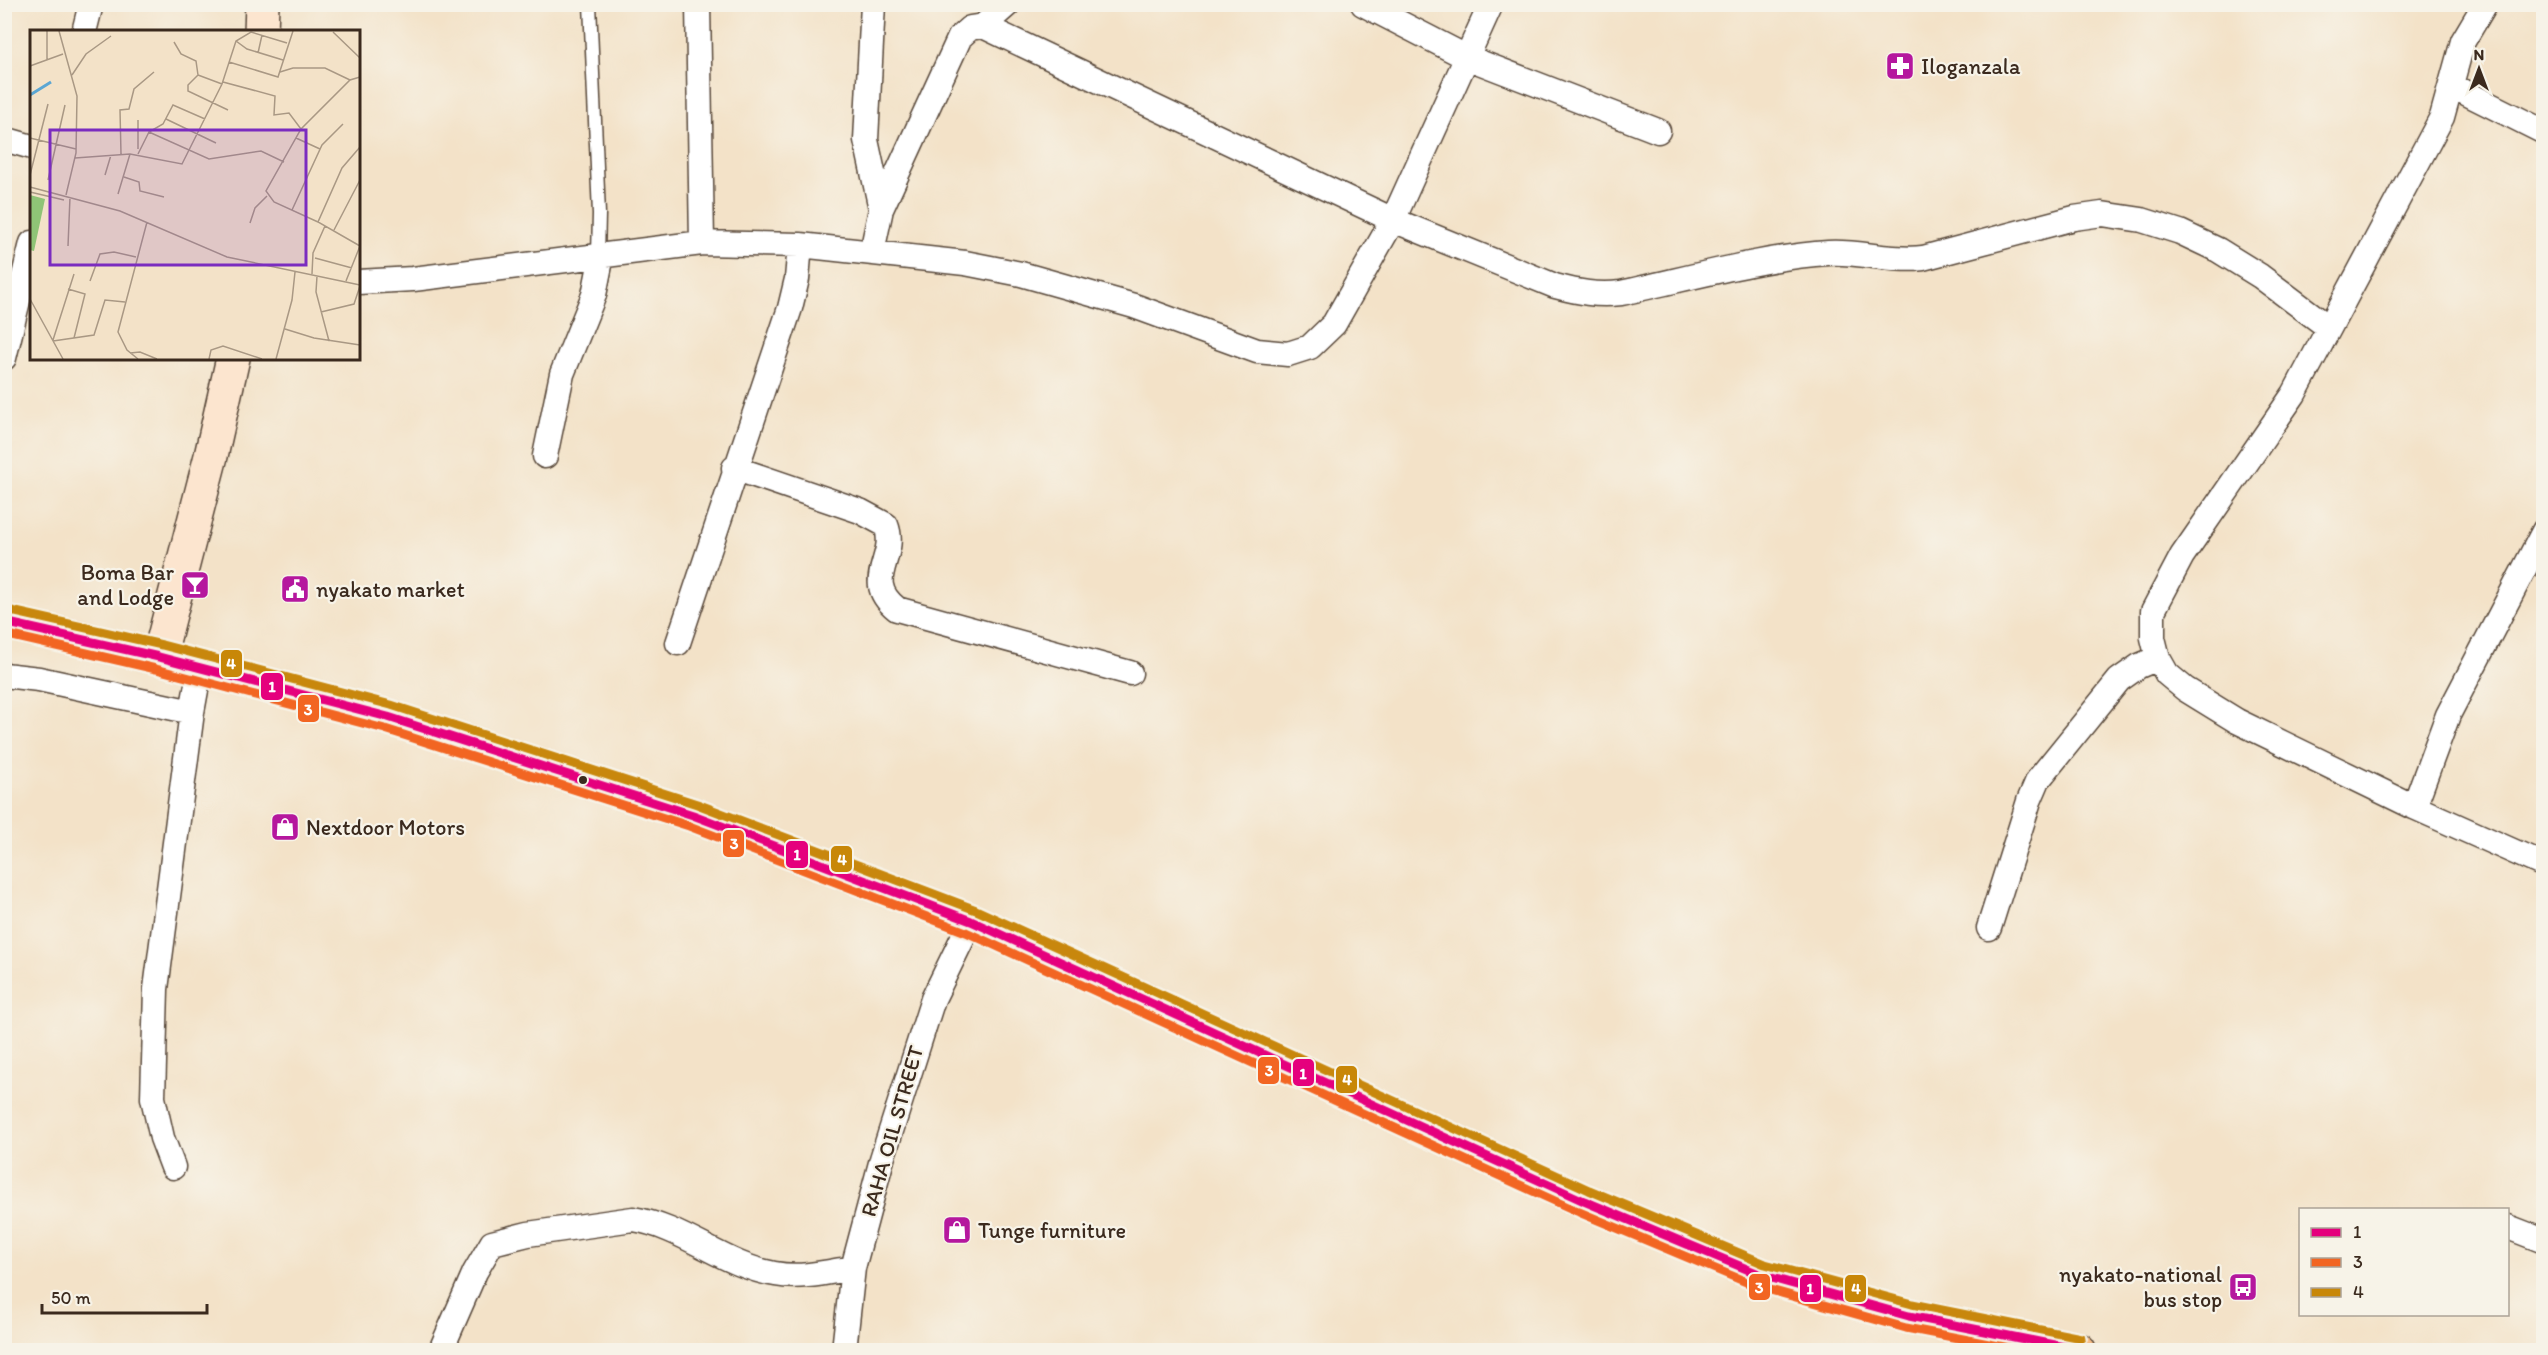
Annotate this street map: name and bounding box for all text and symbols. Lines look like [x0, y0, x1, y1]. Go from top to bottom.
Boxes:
inset map [30, 30, 360, 360]
north arrow [2449, 39, 2509, 99]
text: N [2474, 45, 2484, 64]
pharmacy icon: Iloganzala [1884, 50, 1916, 82]
place label: Iloganzala [1921, 53, 2021, 80]
place label: Boma Bar and Lodge [77, 559, 175, 611]
bar icon: Boma Bar and Lodge [179, 569, 211, 601]
public building icon: nyakato market [279, 573, 311, 605]
place label: nyakato market [316, 576, 465, 603]
line badge: 4 [220, 649, 243, 678]
text: 4 [226, 654, 236, 673]
line badge: 1 [260, 672, 284, 701]
text: 1 [268, 677, 276, 696]
line badge: 3 [297, 694, 320, 723]
text: 3 [304, 700, 313, 719]
unlabelled marker [577, 774, 589, 786]
shop icon: Nextdoor Motors [269, 811, 301, 843]
place label: Nextdoor Motors [306, 814, 465, 841]
line badge: 3 [722, 829, 745, 858]
text: 3 [730, 834, 739, 853]
line badge: 1 [785, 840, 809, 869]
text: 1 [793, 845, 801, 864]
line badge: 4 [830, 845, 853, 873]
text: 4 [837, 850, 847, 869]
street label: RAHA OIL STREET [855, 1042, 930, 1220]
line badge: 3 [1257, 1056, 1280, 1085]
line badge: 1 [1292, 1058, 1315, 1087]
text: 3 [1265, 1061, 1274, 1080]
text: 1 [1299, 1064, 1307, 1083]
line badge: 4 [1335, 1065, 1358, 1094]
text: 4 [1342, 1070, 1352, 1089]
legend [2299, 1208, 2509, 1316]
shop icon: Tunge furniture [941, 1214, 973, 1246]
place label: Tunge furniture [978, 1217, 1126, 1244]
text: 1 [2353, 1221, 2361, 1243]
text: 3 [2353, 1251, 2363, 1273]
place label: nyakato-national bus stop [2059, 1261, 2222, 1313]
bus stop icon: nyakato-national bus stop [2227, 1271, 2259, 1303]
line badge: 3 [1748, 1273, 1771, 1301]
line badge: 1 [1799, 1274, 1822, 1303]
line badge: 4 [1844, 1274, 1867, 1303]
scale bar [42, 1277, 207, 1315]
text: 3 [1755, 1278, 1764, 1297]
text: 1 [1806, 1279, 1814, 1298]
text: 4 [1851, 1279, 1861, 1298]
text: 4 [2353, 1281, 2364, 1303]
text: 50 m [51, 1287, 91, 1309]

